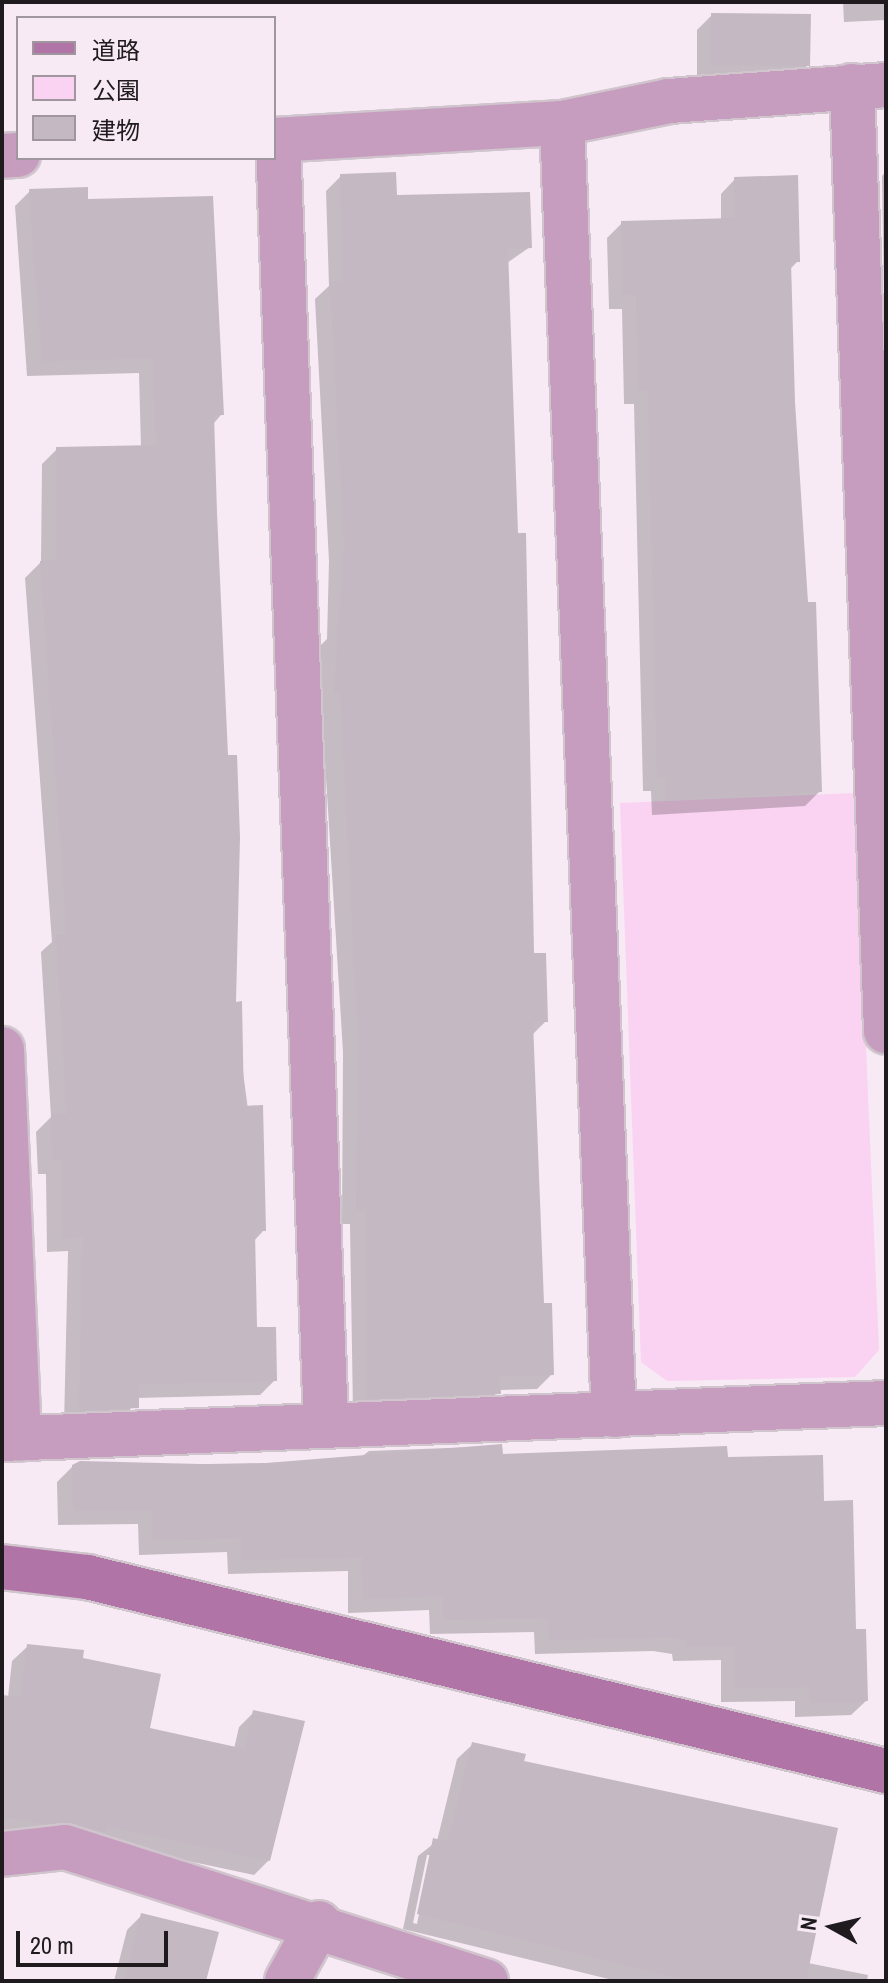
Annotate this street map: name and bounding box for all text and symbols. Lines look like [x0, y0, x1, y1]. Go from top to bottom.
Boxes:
legend [16, 16, 276, 160]
text: 道路 [92, 34, 140, 66]
text: 公園 [92, 74, 140, 106]
text: 建物 [92, 114, 140, 146]
north arrow [792, 1887, 872, 1967]
scale bar [20, 1915, 172, 1965]
text: N [792, 1915, 824, 1932]
text: 20 m [30, 1929, 74, 1961]

